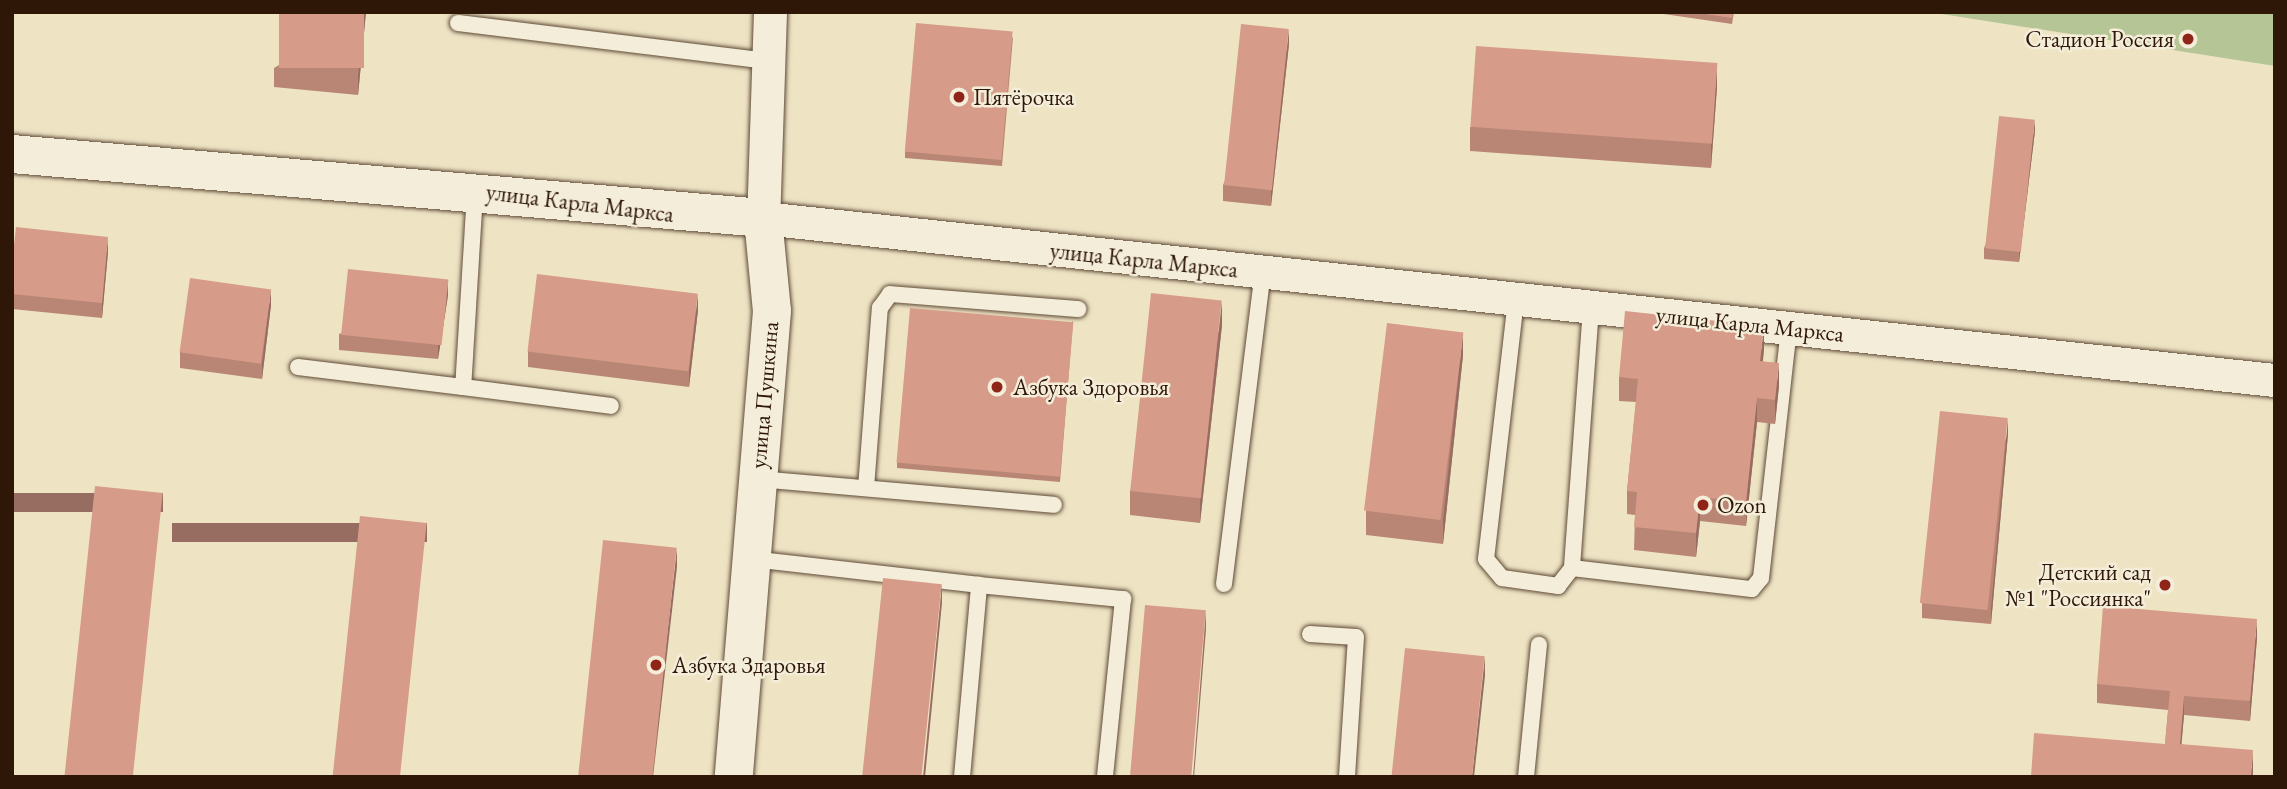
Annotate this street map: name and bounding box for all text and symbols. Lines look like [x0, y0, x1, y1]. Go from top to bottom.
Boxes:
place label: Стадион Россия [2025, 25, 2174, 53]
marker: Стадион Россия [2180, 31, 2196, 47]
place label: Пятёрочка [973, 83, 1074, 111]
marker: Пятёрочка [951, 89, 967, 105]
street label: улица Карла Маркса [485, 178, 675, 228]
street label: улица Карла Маркса [1049, 236, 1239, 284]
street label: улица Карла Маркса [1655, 300, 1845, 348]
street label: улица Пушкина [744, 320, 784, 470]
place label: Азбука Здоровья [1013, 373, 1169, 401]
marker: Азбука Здоровья [987, 377, 1007, 397]
place label: Ozon [1717, 491, 1767, 519]
marker: Ozon [1695, 497, 1711, 513]
place label: Детский сад №1 "Россиянка" [2005, 558, 2151, 612]
marker: Детский сад №1 "Россиянка" [2157, 577, 2173, 593]
place label: Азбука Здаровья [672, 651, 826, 679]
marker: Азбука Здаровья [646, 655, 666, 675]

